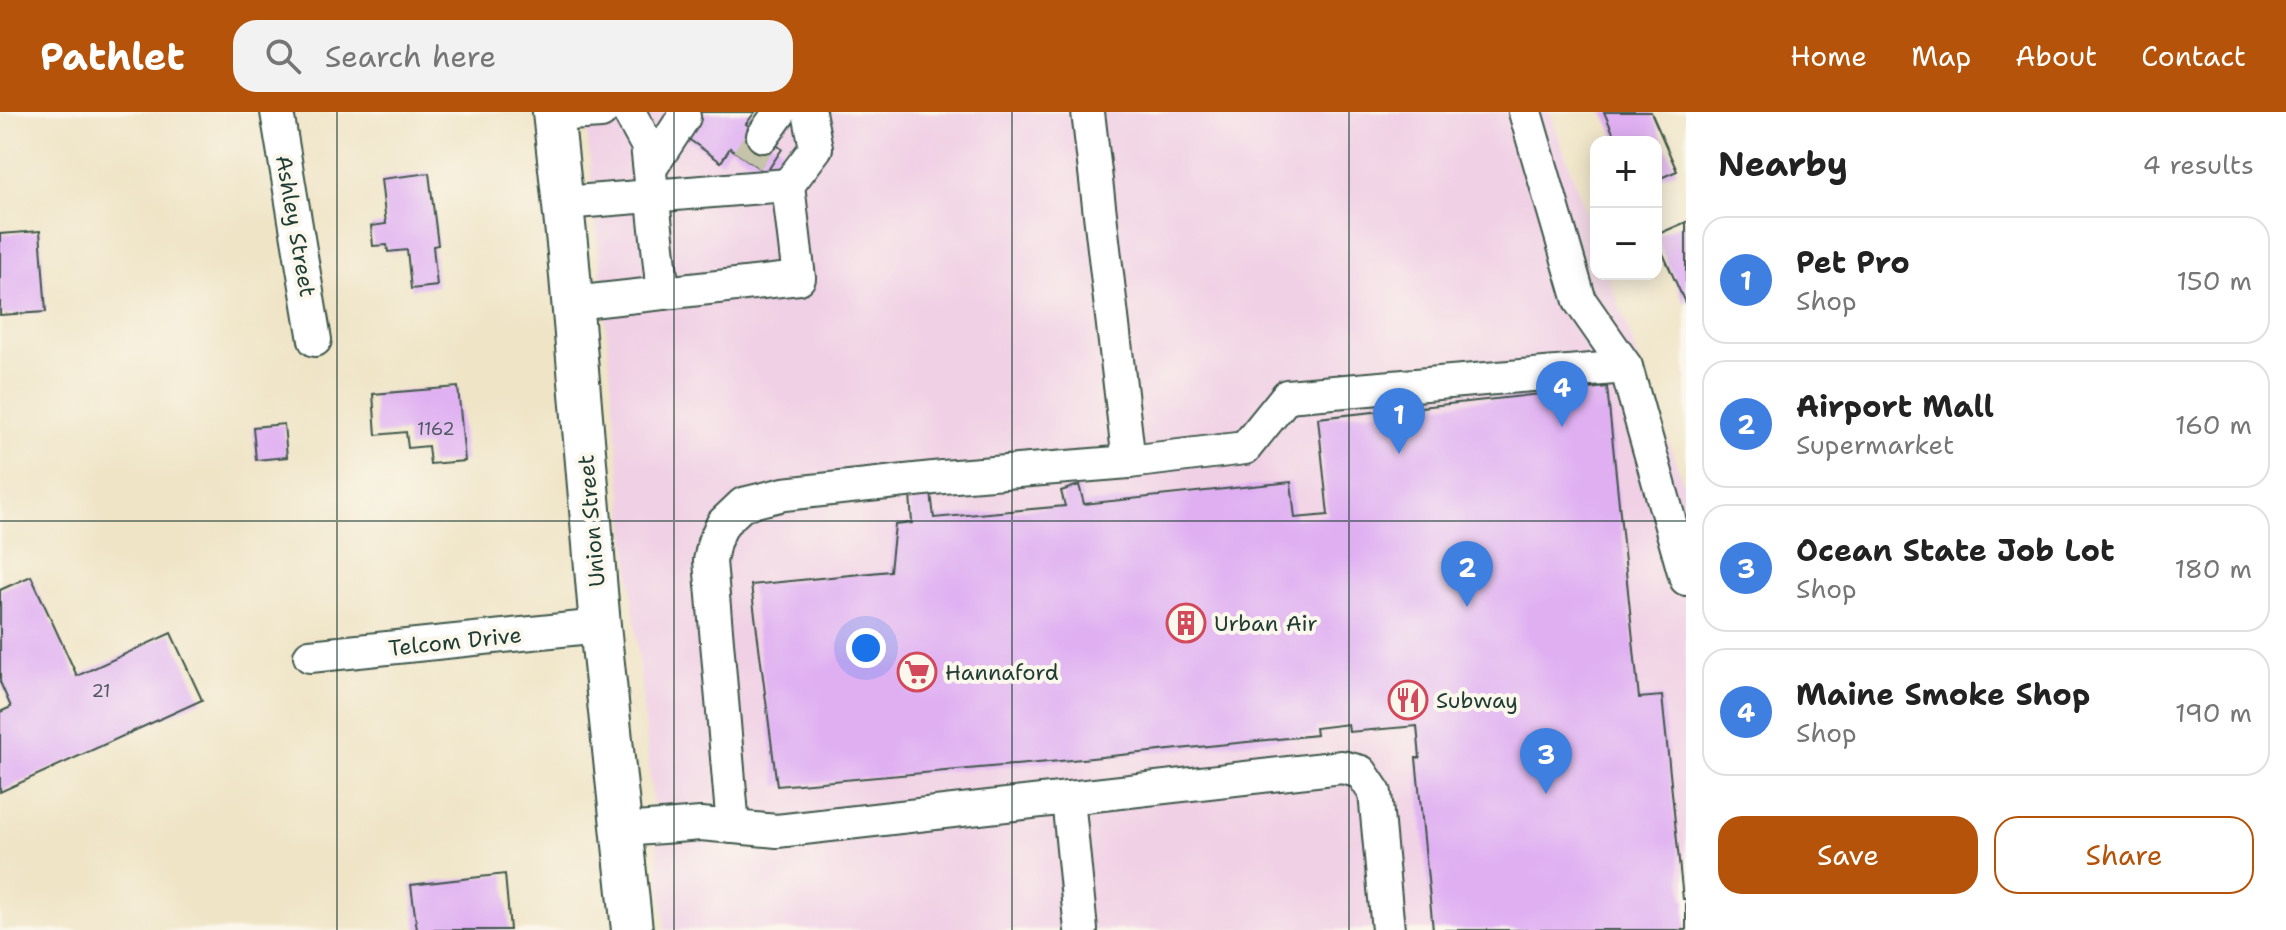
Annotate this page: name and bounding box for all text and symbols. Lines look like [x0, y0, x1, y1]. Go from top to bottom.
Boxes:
search box [233, 20, 793, 92]
text: Pathlet [40, 31, 185, 82]
icon: search [261, 34, 305, 78]
text: Search here [325, 36, 496, 77]
text: Home [1790, 37, 1867, 75]
text: Map [1911, 37, 1971, 75]
text: About [2015, 37, 2097, 75]
text: Contact [2141, 37, 2246, 75]
map controls [1590, 136, 1662, 280]
button: + [1590, 136, 1662, 208]
text: Nearby [1718, 141, 1848, 187]
text: 4 results [2142, 147, 2254, 182]
street label: Ashley Street [269, 153, 322, 299]
button: − [1590, 208, 1662, 280]
text: Pet Pro [1796, 242, 1910, 283]
text: 1 [1740, 263, 1752, 298]
text: 150 m [2176, 263, 2252, 298]
text: Shop [1796, 283, 1857, 318]
pin: 4 [1536, 361, 1588, 427]
text: Airport Mall [1796, 386, 1994, 427]
pin: 1 [1373, 388, 1425, 454]
text: 2 [1737, 407, 1755, 442]
text: 160 m [2175, 407, 2252, 442]
house number: 1162 [417, 417, 455, 441]
text: Supermarket [1796, 427, 1954, 462]
street label: Union Street [571, 454, 612, 588]
text: Ocean State Job Lot [1796, 530, 2114, 571]
pin: 2 [1441, 541, 1493, 607]
text: 3 [1737, 551, 1755, 586]
text: 180 m [2174, 551, 2252, 586]
text: Shop [1796, 571, 1857, 606]
building icon: Urban Air [1165, 602, 1207, 644]
place label: Urban Air [1214, 609, 1318, 638]
street label: Telcom Drive [387, 620, 523, 663]
your location [846, 628, 886, 668]
supermarket icon: Hannaford [896, 651, 938, 693]
place label: Hannaford [945, 658, 1059, 687]
text: Maine Smoke Shop [1796, 674, 2090, 715]
house number: 21 [91, 679, 111, 703]
restaurant icon: Subway [1387, 679, 1429, 721]
place label: Subway [1436, 686, 1518, 715]
text: 4 [1737, 695, 1755, 730]
text: 190 m [2175, 695, 2252, 730]
text: Shop [1796, 715, 1857, 750]
pin: 3 [1520, 728, 1572, 794]
button: Save [1718, 816, 1978, 894]
button: Share [1994, 816, 2254, 894]

